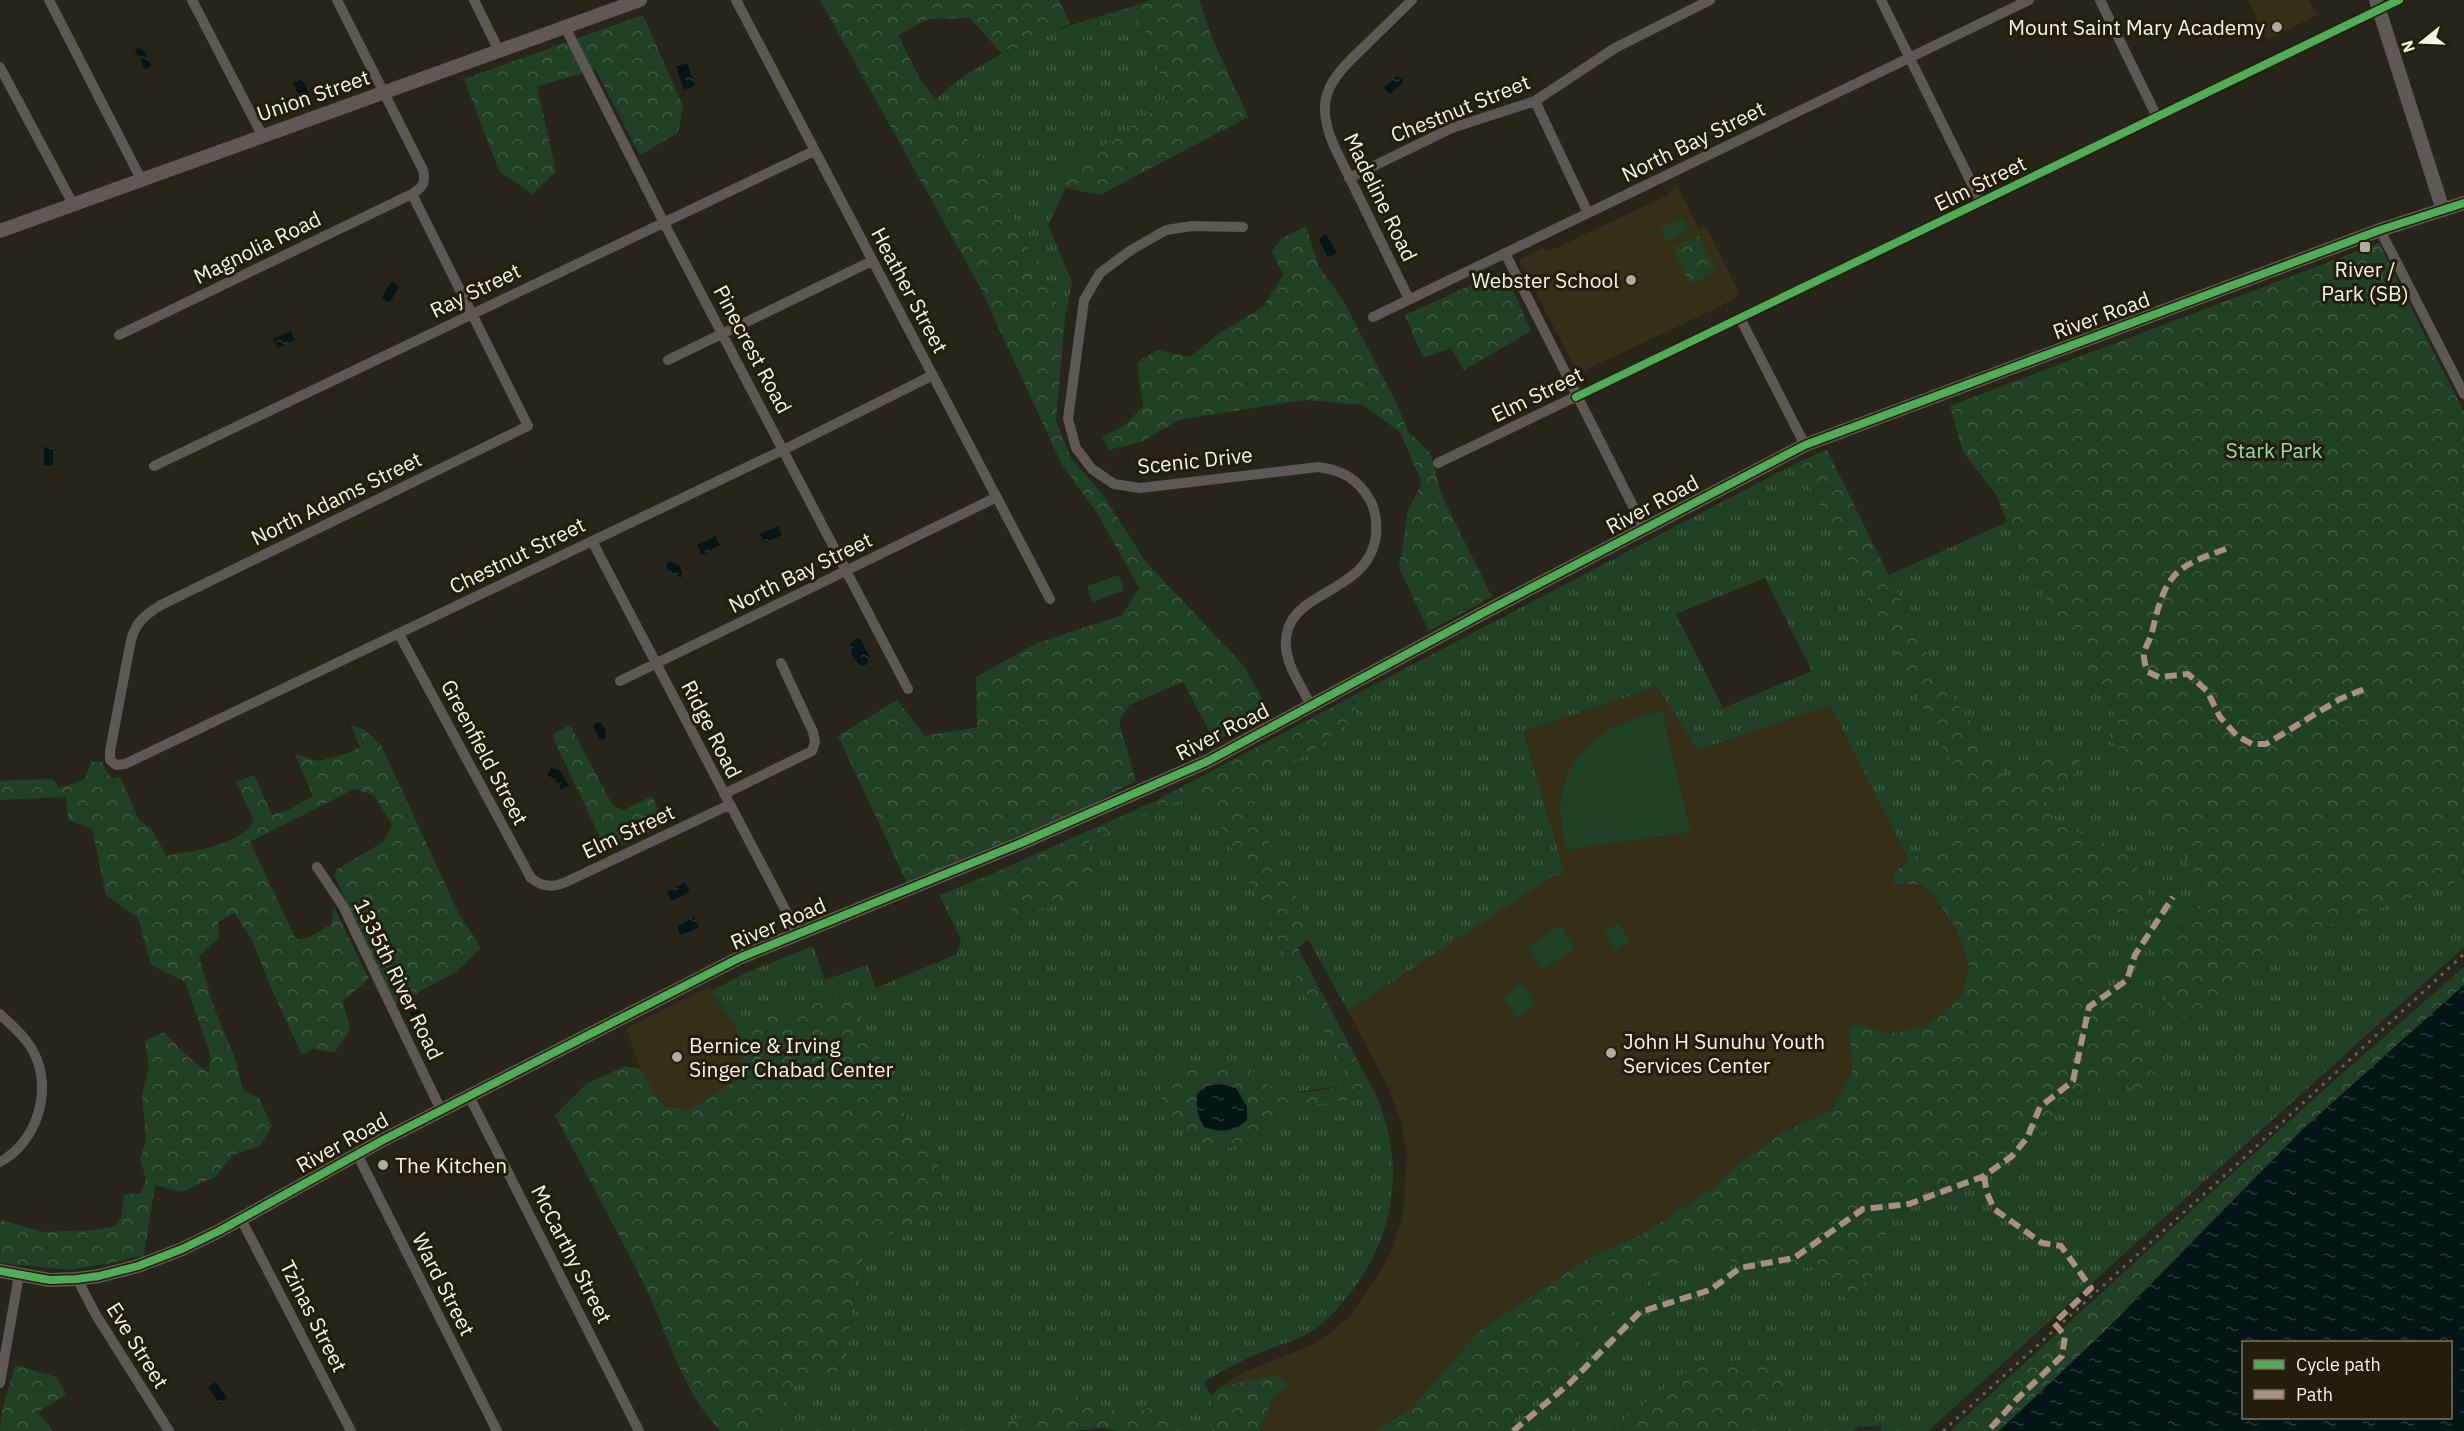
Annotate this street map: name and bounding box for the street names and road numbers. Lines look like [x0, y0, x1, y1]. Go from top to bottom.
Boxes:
street label: Union Street [253, 63, 373, 127]
street label: Chestnut Street [1386, 67, 1534, 149]
street label: North Bay Street [1617, 94, 1769, 188]
street label: Madeline Road [1338, 128, 1424, 266]
street label: Elm Street [1929, 149, 2031, 217]
street label: Magnolia Road [189, 204, 325, 290]
street label: Heather Street [865, 222, 955, 358]
street label: Ray Street [425, 256, 525, 324]
street label: Pinecrest Road [707, 280, 799, 418]
street label: River Road [2049, 285, 2153, 345]
street label: Elm Street [1486, 360, 1588, 428]
street label: Scenic Drive [1136, 440, 1254, 480]
street label: North Adams Street [246, 445, 426, 551]
street label: River Road [1601, 468, 1703, 540]
street label: Chestnut Street [444, 510, 590, 600]
street label: North Bay Street [724, 525, 876, 619]
street label: Greenfield Street [435, 674, 535, 830]
street label: Ridge Road [675, 675, 749, 783]
street label: River Road [1171, 696, 1273, 766]
street label: Elm Street [577, 797, 679, 865]
street label: River Road [726, 890, 830, 956]
street label: 1335th River Road [348, 894, 450, 1064]
street label: River Road [291, 1105, 393, 1179]
street label: McCarthy Street [525, 1180, 619, 1328]
street label: Ward Street [406, 1228, 482, 1340]
street label: Tzinas Street [274, 1255, 354, 1377]
street label: Eve Street [101, 1297, 175, 1393]

